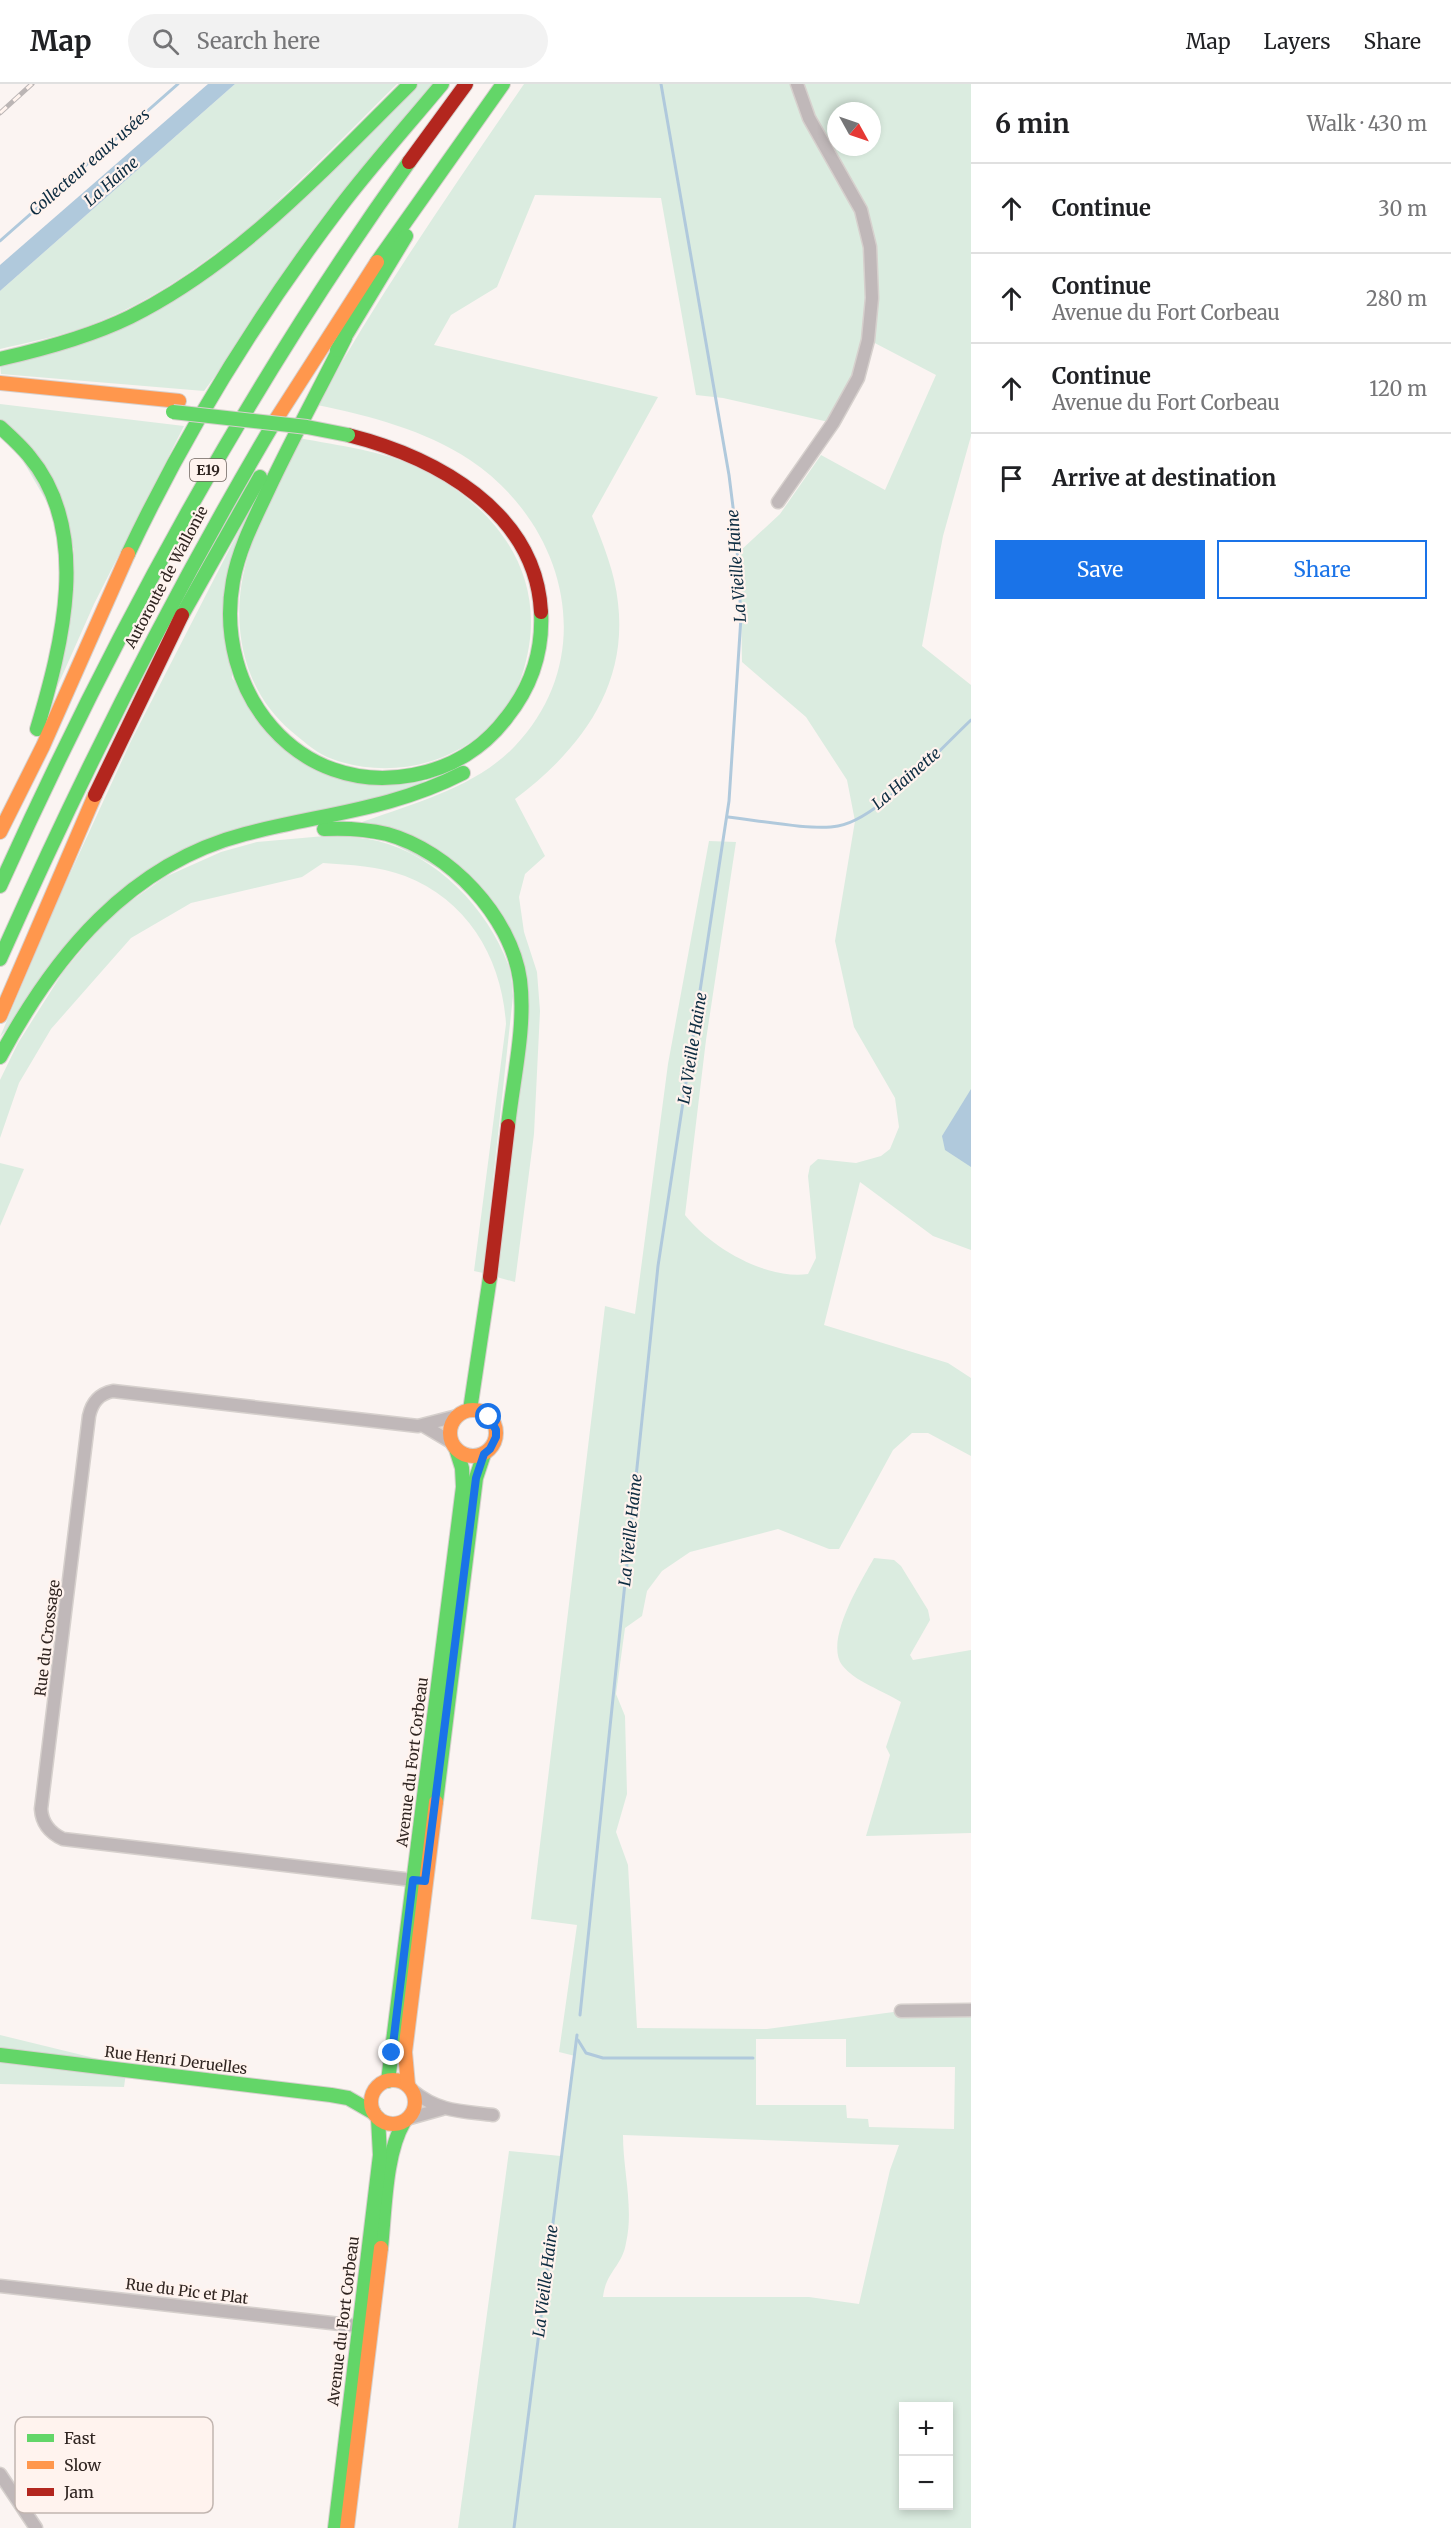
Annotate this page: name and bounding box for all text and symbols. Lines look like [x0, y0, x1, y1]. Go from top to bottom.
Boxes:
search box [128, 14, 548, 68]
text: Map [30, 23, 92, 59]
icon: search [149, 25, 182, 58]
text: Search here [197, 27, 320, 55]
text: Map [1186, 28, 1231, 55]
text: Layers [1264, 28, 1331, 55]
text: Share [1364, 28, 1421, 55]
north arrow [827, 102, 881, 156]
water label: Collecteur eaux usées [25, 104, 154, 220]
text: 6 min [995, 107, 1070, 140]
text: Walk · 430 m [1307, 111, 1427, 136]
water label: La Haine [80, 152, 142, 210]
icon: ahead [995, 192, 1028, 225]
text: Continue [1052, 194, 1151, 222]
text: 30 m [1378, 196, 1427, 221]
text: Continue [1052, 272, 1151, 300]
icon: ahead [995, 282, 1028, 315]
text: 280 m [1366, 286, 1427, 311]
text: Avenue du Fort Corbeau [1052, 300, 1280, 325]
text: Continue [1052, 362, 1151, 390]
icon: ahead [995, 372, 1028, 405]
text: 120 m [1369, 376, 1427, 401]
text: Avenue du Fort Corbeau [1052, 390, 1280, 415]
road number: E19 [190, 459, 226, 481]
icon: arrive [995, 462, 1028, 495]
text: Arrive at destination [1052, 464, 1276, 492]
street label: Autoroute de Wallonie [120, 502, 212, 652]
water label: La Vieille Haine [722, 509, 750, 623]
button: Save [995, 540, 1205, 599]
button: Share [1217, 540, 1427, 599]
water label: La Hainette [868, 743, 944, 813]
water label: La Vieille Haine [673, 991, 711, 1105]
route start [475, 1403, 501, 1429]
water label: La Vieille Haine [614, 1473, 646, 1587]
street label: Rue du Crossage [30, 1578, 64, 1697]
street label: Avenue du Fort Corbeau [392, 1676, 432, 1849]
route end [378, 2039, 404, 2065]
street label: Rue Henri Deruelles [104, 2042, 248, 2078]
water label: La Vieille Haine [528, 2224, 562, 2338]
street label: Avenue du Fort Corbeau [323, 2235, 363, 2408]
street label: Rue du Pic et Plat [125, 2274, 250, 2308]
map controls [899, 2402, 953, 2510]
button: + [899, 2402, 953, 2456]
legend [15, 2417, 213, 2513]
text: Fast [64, 2428, 97, 2448]
text: Slow [64, 2455, 102, 2475]
button: − [899, 2456, 953, 2510]
text: Jam [63, 2482, 94, 2502]

